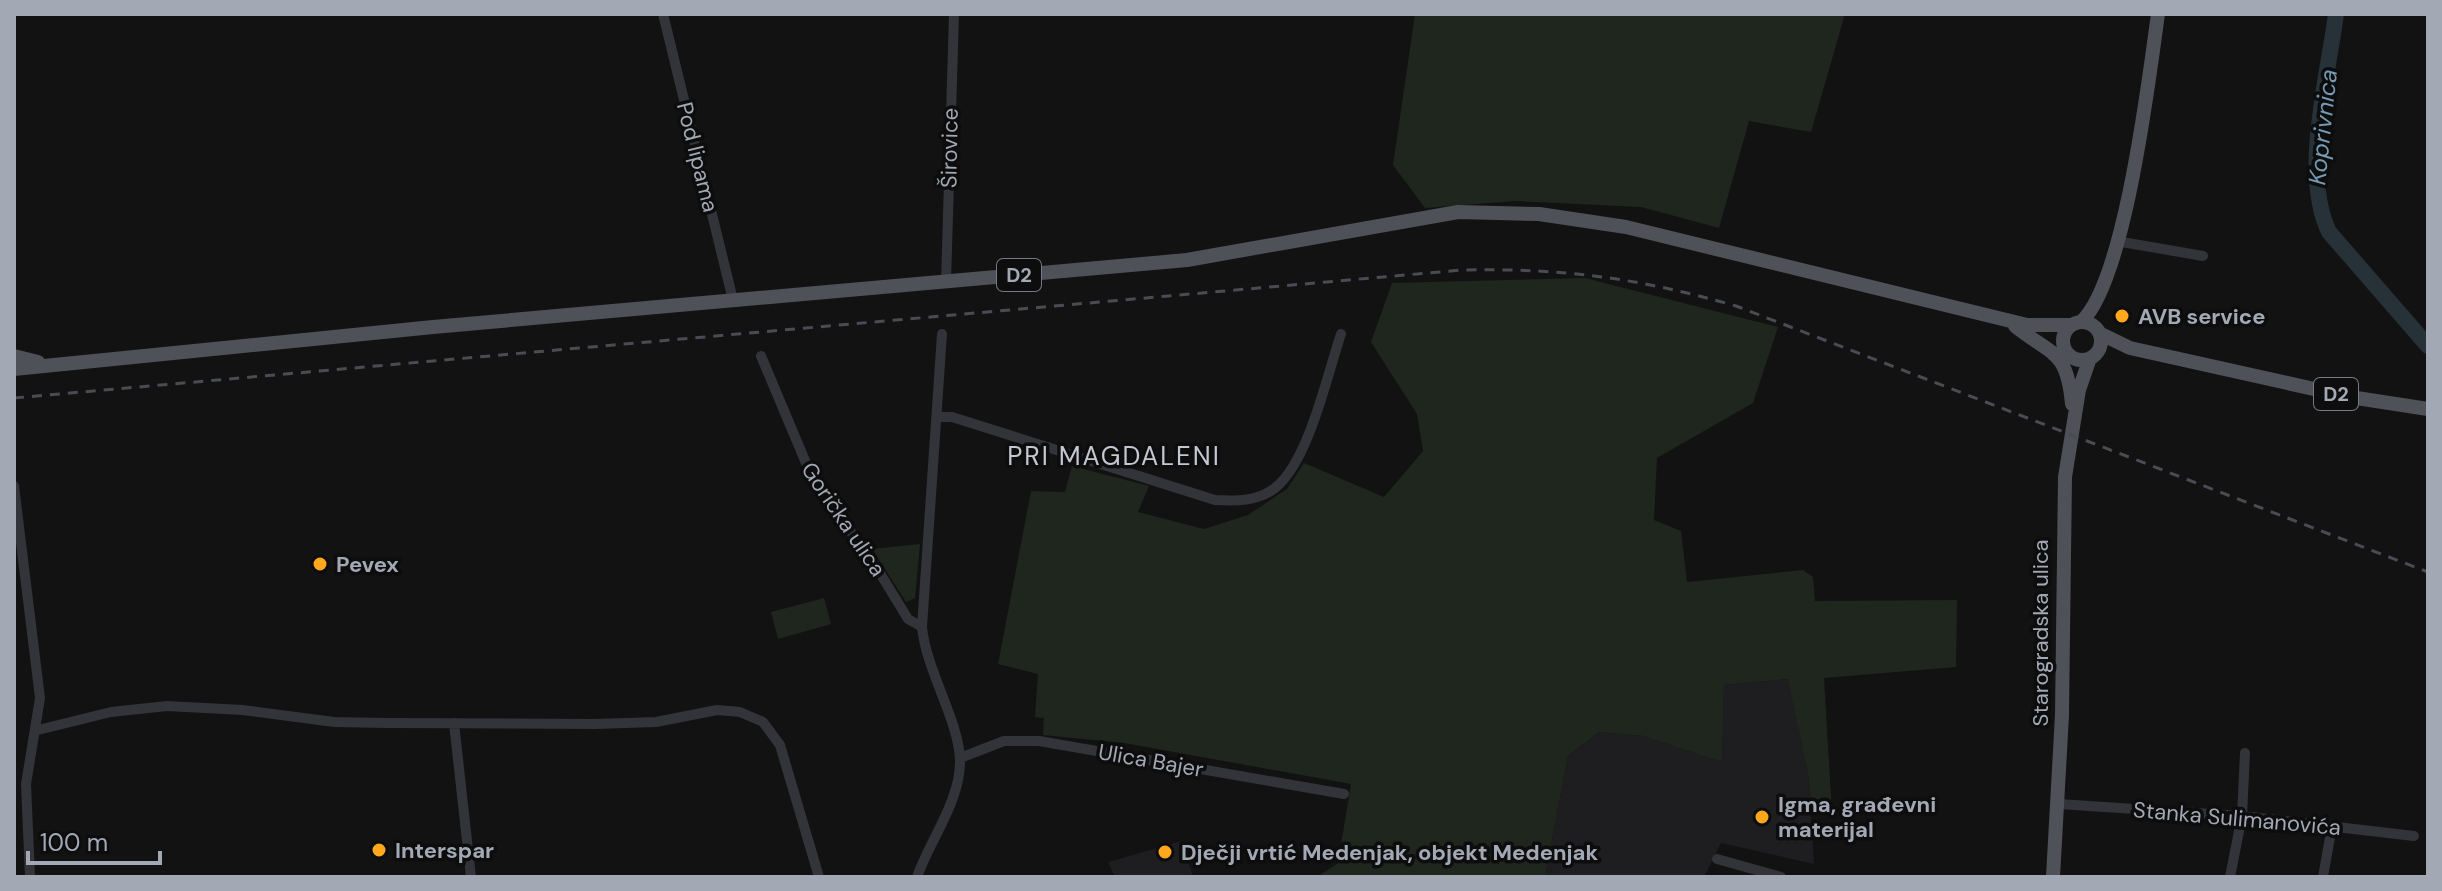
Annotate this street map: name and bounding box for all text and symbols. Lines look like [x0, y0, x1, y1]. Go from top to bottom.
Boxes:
water label: Koprivnica [2301, 67, 2344, 186]
street label: Pod lipama [670, 99, 725, 215]
street label: Širovice [934, 108, 965, 188]
road number: D2 [997, 259, 1041, 291]
place label: AVB service [2138, 302, 2265, 331]
marker: AVB service [2113, 307, 2131, 325]
road number: D2 [2314, 378, 2358, 410]
district label: PRI MAGDALENI [1007, 439, 1221, 473]
street label: Gorička ulica [795, 457, 892, 582]
street label: Starogradska ulica [2026, 539, 2055, 727]
place label: Pevex [336, 550, 399, 579]
marker: Pevex [311, 555, 329, 573]
street label: Ulica Bajer [1096, 737, 1206, 784]
place label: Igma, građevni materijal [1778, 790, 1936, 844]
street label: Stanka Sulimanovića [2132, 795, 2342, 842]
marker: Igma, građevni materijal [1753, 808, 1771, 826]
scale bar [28, 815, 160, 865]
text: 100 m [40, 827, 108, 858]
place label: Interspar [395, 836, 494, 865]
place label: Dječji vrtić Medenjak, objekt Medenjak [1181, 838, 1598, 867]
marker: Interspar [370, 841, 388, 859]
marker: Dječji vrtić Medenjak, objekt Medenjak [1156, 843, 1174, 861]

